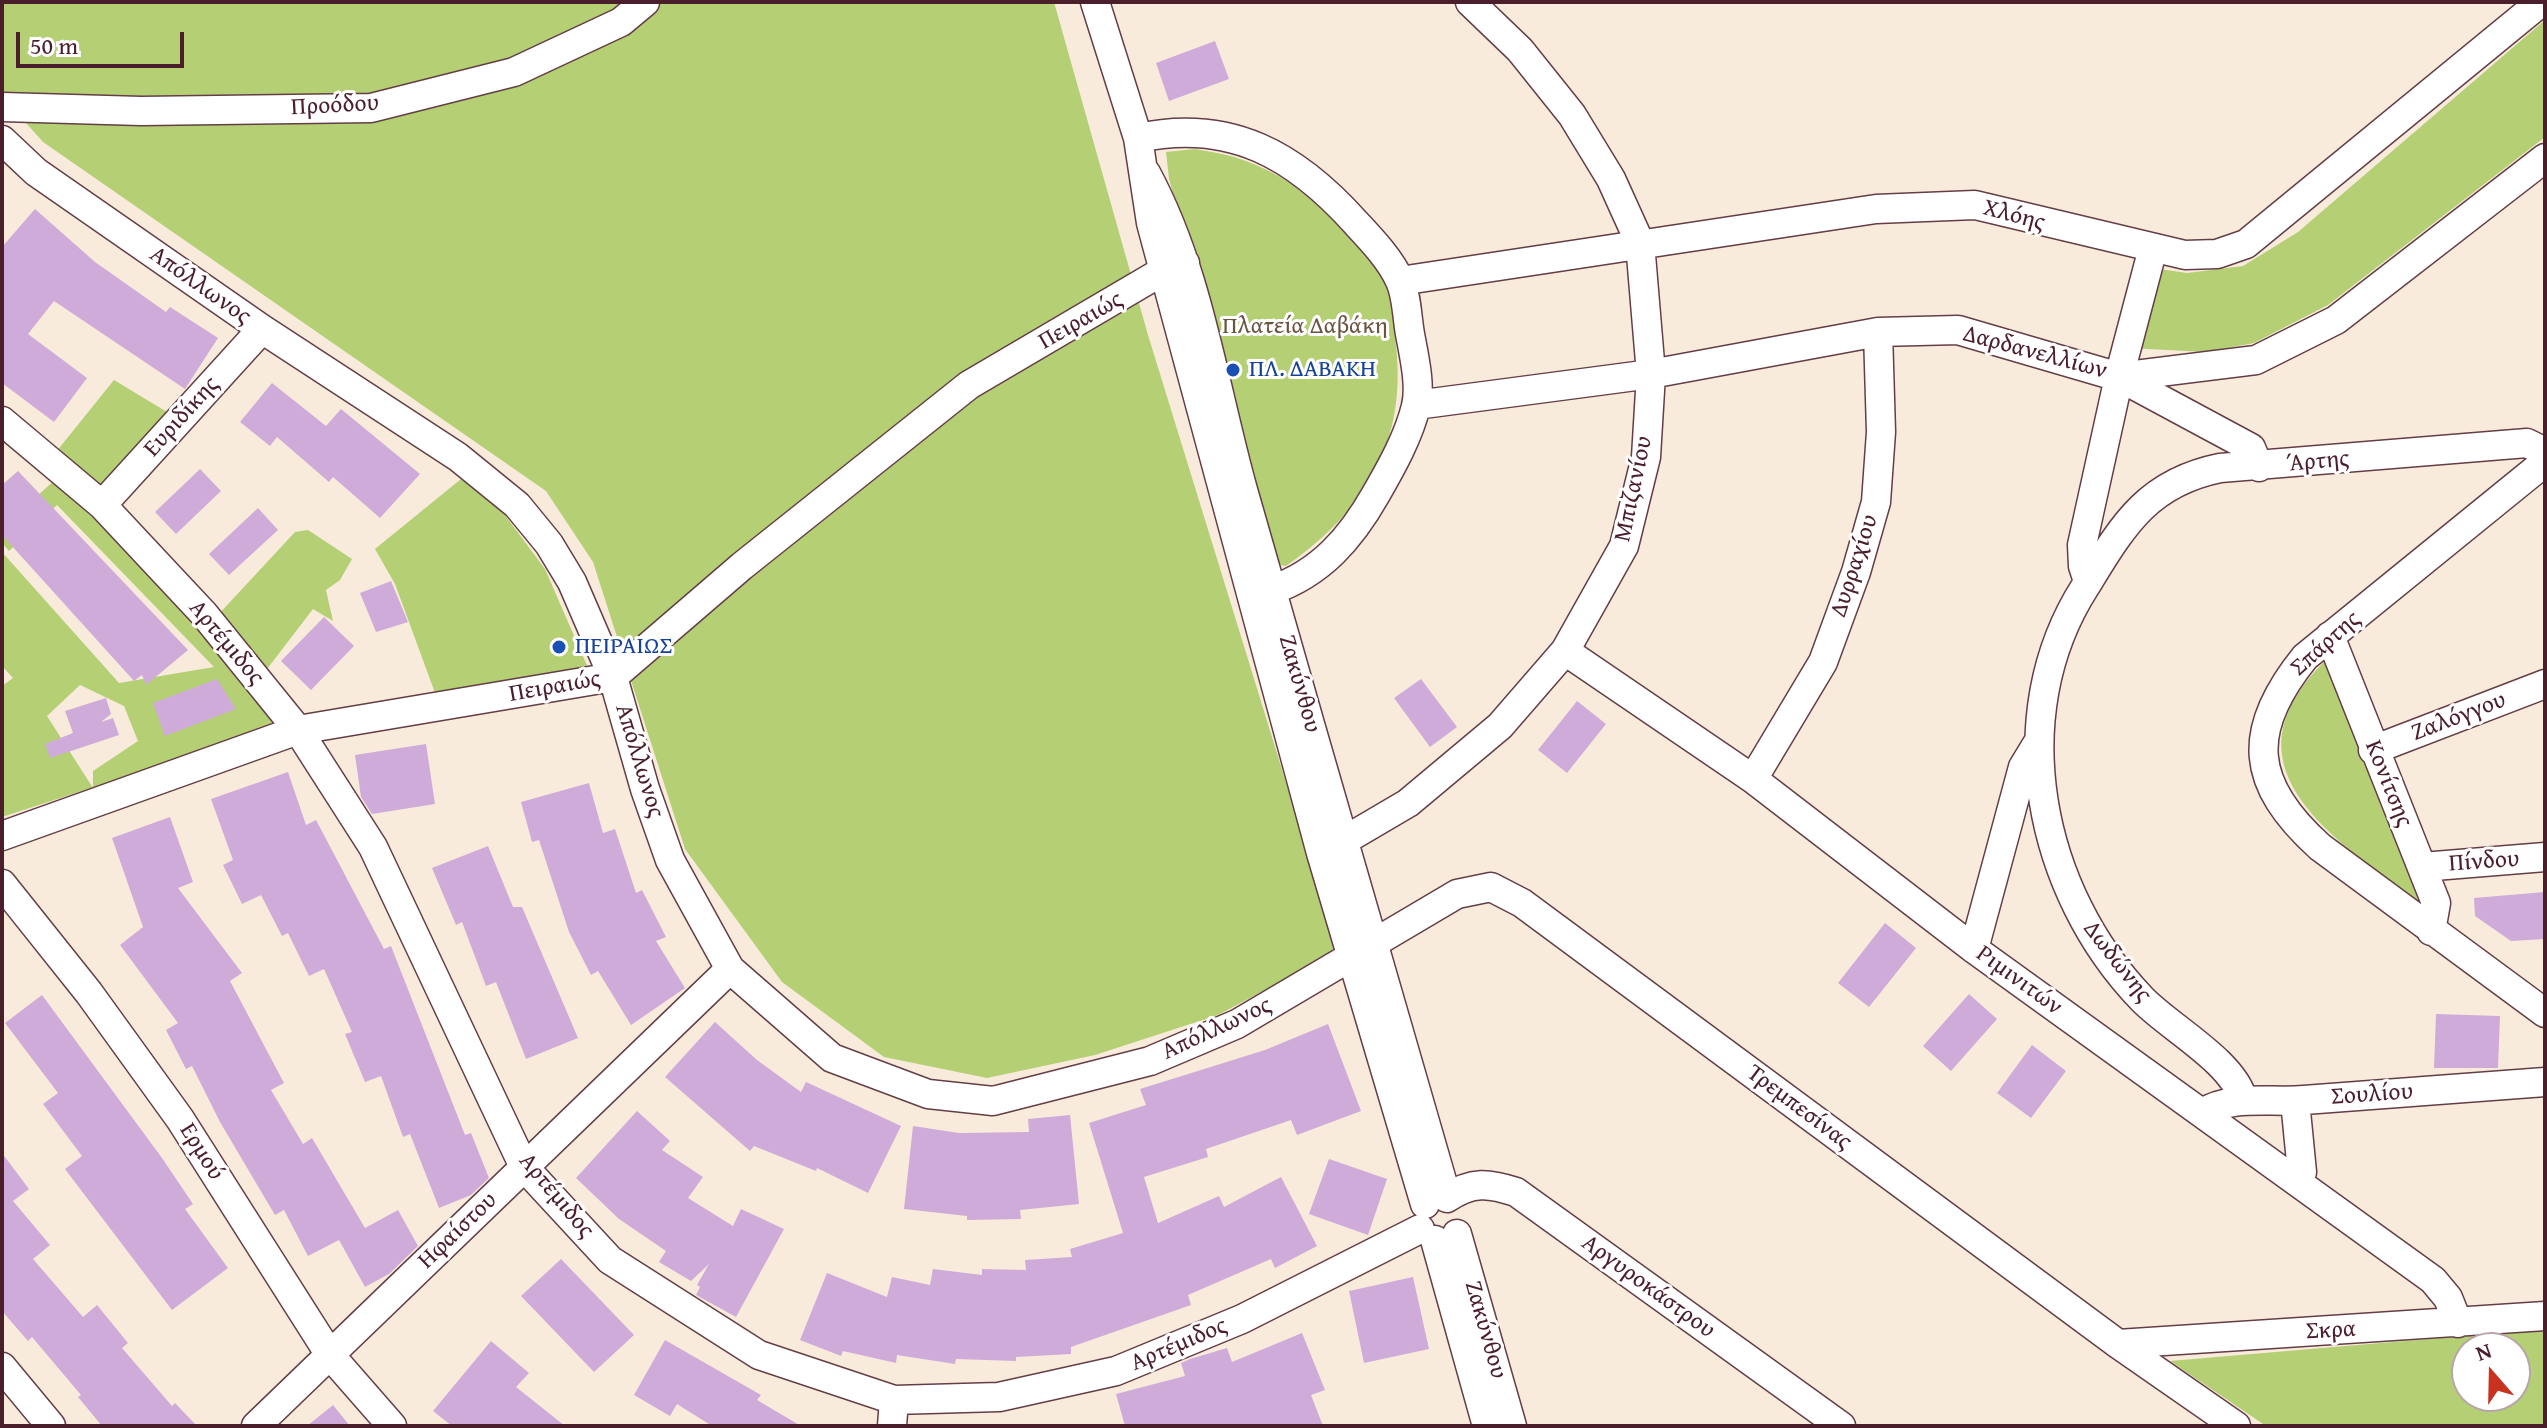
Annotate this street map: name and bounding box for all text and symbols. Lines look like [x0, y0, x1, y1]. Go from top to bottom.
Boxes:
scale bar [20, 16, 188, 66]
text: 50 m [30, 28, 78, 63]
street label: Προόδου [290, 89, 380, 123]
street label: Χλόης [1980, 194, 2048, 238]
street label: Απόλλωνος [144, 241, 256, 331]
street label: Πειραιώς [1034, 285, 1128, 357]
park label: Πλατεία Δαβάκη [1222, 313, 1388, 341]
street label: Δαρδανελλίων [1960, 320, 2110, 386]
place label: ΠΛ. ΔΑΒΑΚΗ [1249, 356, 1376, 384]
marker: ΠΛ. ΔΑΒΑΚΗ [1224, 361, 1242, 379]
street label: Ευριδίκης [138, 371, 226, 463]
street label: Μπιζανίου [1609, 434, 1659, 544]
street label: Άρτης [2285, 445, 2351, 479]
street label: Δυρραχίου [1825, 511, 1885, 621]
street label: Αρτέμιδος [182, 595, 270, 691]
street label: Σπάρτης [2285, 605, 2367, 683]
street label: Ζακύνθου [1271, 632, 1327, 736]
place label: ΠΕΙΡΑΙΩΣ [575, 633, 672, 661]
marker: ΠΕΙΡΑΙΩΣ [550, 638, 568, 656]
street label: Πειραιώς [507, 665, 603, 709]
street label: Ζαλόγγου [2408, 686, 2510, 748]
street label: Απόλλωνος [608, 701, 670, 821]
street label: Κονίτσης [2358, 736, 2418, 832]
street label: Πίνδου [2448, 845, 2520, 879]
street label: Δωδώνης [2076, 916, 2158, 1008]
street label: Ριμινιτών [1970, 940, 2068, 1022]
street label: Απόλλωνος [1158, 991, 1276, 1067]
street label: Τρεμπεσίνας [1741, 1059, 1857, 1157]
street label: Σουλίου [2330, 1078, 2414, 1112]
street label: Ερμού [172, 1118, 230, 1186]
street label: Αρτέμιδος [512, 1148, 600, 1244]
street label: Ηφαίστου [413, 1186, 503, 1276]
street label: Αργυροκάστρου [1576, 1229, 1720, 1345]
street label: Ζακύνθου [1457, 1278, 1513, 1382]
street label: Αρτέμιδος [1126, 1312, 1232, 1378]
street label: Σκρα [2305, 1315, 2357, 1347]
north arrow [2451, 1332, 2531, 1412]
text: N [2471, 1334, 2496, 1369]

